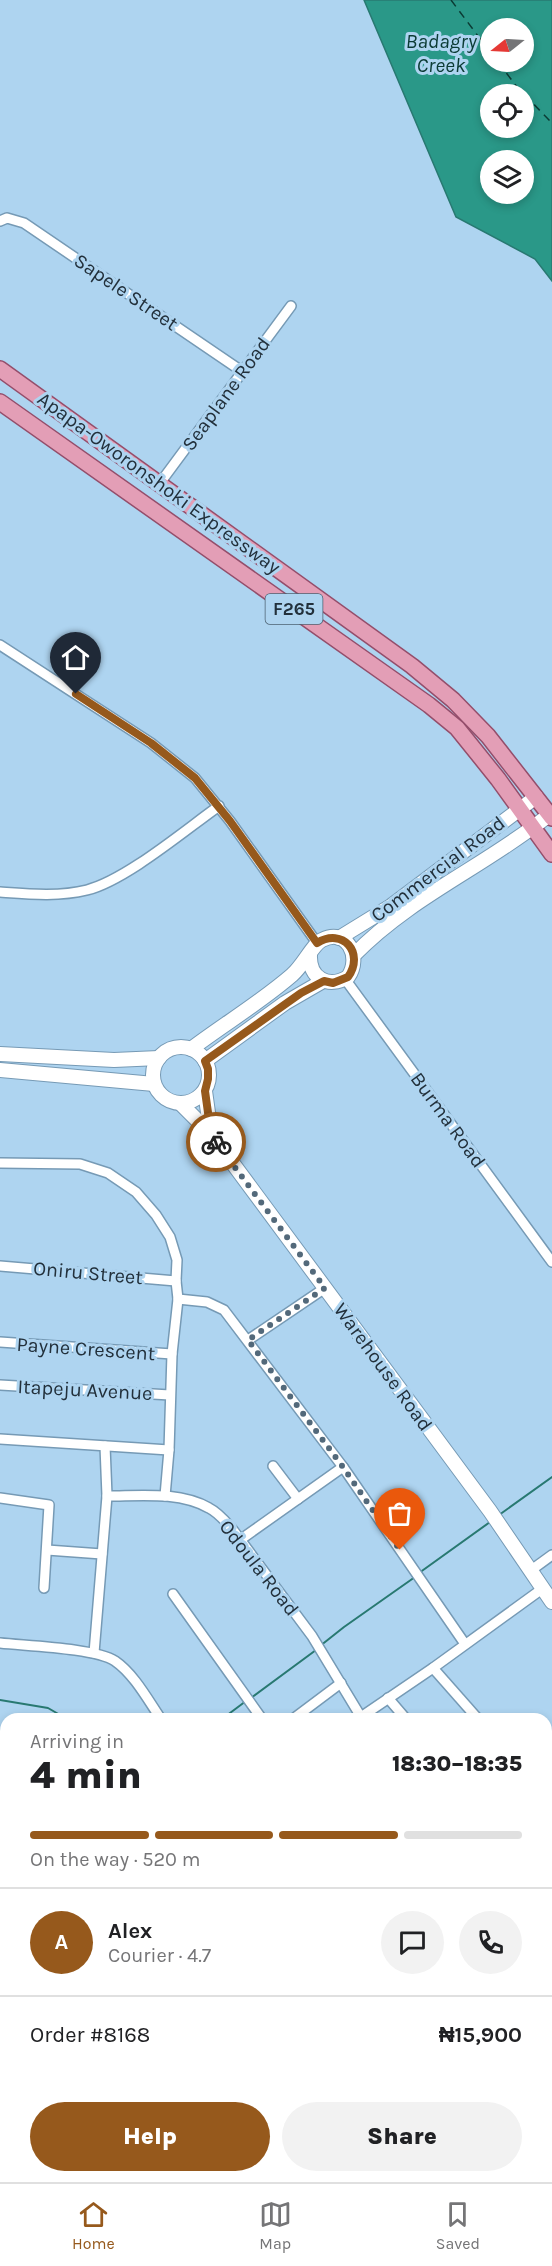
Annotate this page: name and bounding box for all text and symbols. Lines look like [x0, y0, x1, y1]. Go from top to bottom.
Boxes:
north arrow [480, 18, 534, 72]
map controls [480, 18, 534, 204]
water label: Badagry Creek [405, 29, 477, 77]
button: locate [480, 84, 534, 138]
button: layers [480, 150, 534, 204]
street label: Sapele Street [70, 249, 183, 336]
street label: Seaplane Road [177, 333, 275, 455]
street label: Apapa-Oworonshoki Expressway [33, 387, 285, 579]
road number: F265 [266, 594, 322, 624]
pin [50, 632, 101, 694]
icon: home [59, 641, 92, 674]
street label: Commercial Road [366, 811, 510, 927]
street label: Burma Road [406, 1068, 490, 1172]
courier [186, 1112, 246, 1172]
icon: bike [200, 1126, 233, 1159]
street label: Oniru Street [32, 1257, 144, 1289]
street label: Warehouse Road [329, 1299, 437, 1435]
street label: Payne Crescent [16, 1333, 157, 1365]
street label: Itapeju Avenue [17, 1375, 153, 1405]
pin [374, 1488, 425, 1550]
icon: bag [383, 1497, 416, 1530]
street label: Odoula Road [214, 1516, 304, 1620]
text: Arriving in [30, 1730, 124, 1753]
text: 18:30–18:35 [392, 1751, 522, 1777]
text: 4 min [30, 1752, 142, 1798]
text: On the way · 520 m [30, 1848, 200, 1871]
button: chat [381, 1911, 444, 1974]
button: phone [459, 1911, 522, 1974]
text: Alex [108, 1918, 152, 1944]
text: A [55, 1929, 68, 1955]
text: Courier · 4.7 [108, 1944, 211, 1967]
text: Order #8168 [30, 2022, 150, 2048]
text: ₦15,900 [439, 2022, 522, 2048]
button: Help [30, 2102, 270, 2171]
button: Share [282, 2102, 522, 2171]
tab: Home [72, 2198, 115, 2253]
tab: Map [259, 2198, 292, 2253]
tab: Saved [436, 2198, 480, 2253]

